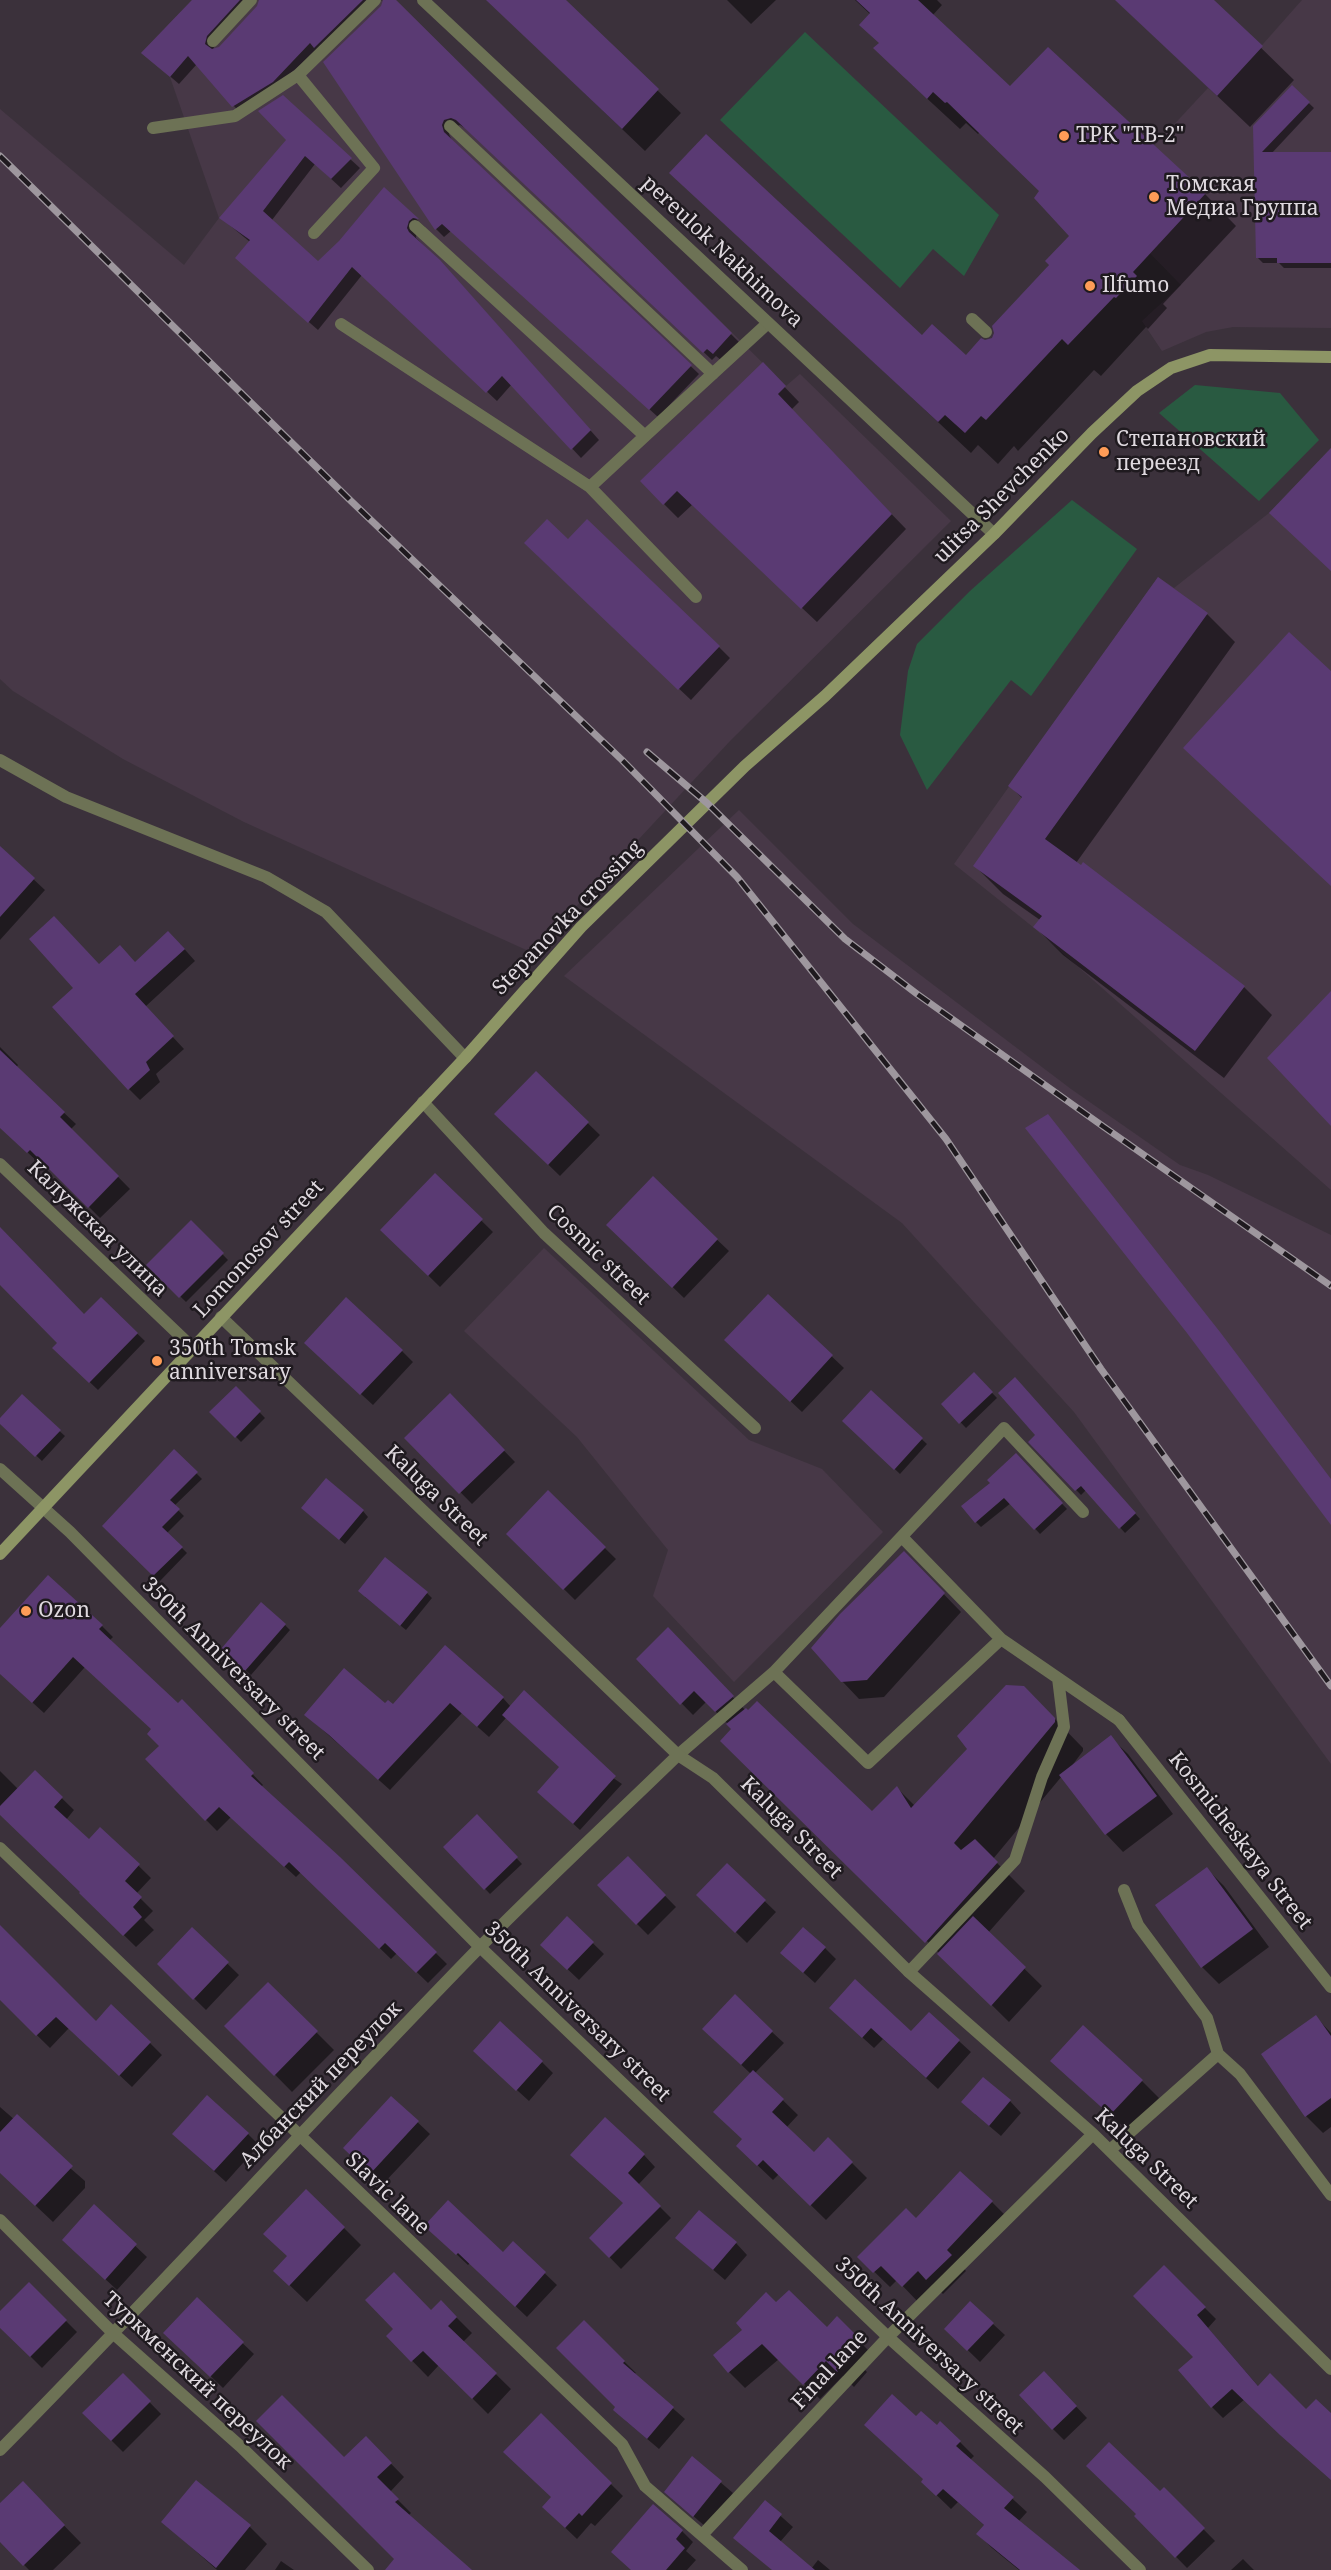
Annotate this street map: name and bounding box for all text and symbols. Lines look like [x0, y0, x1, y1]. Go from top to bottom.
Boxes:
place label: ТРК "ТВ-2" [1076, 123, 1184, 149]
marker: ТРК "ТВ-2" [1057, 129, 1071, 143]
street label: pereulok Nakhimova [636, 171, 808, 333]
place label: Томская Медиа Группа [1166, 172, 1319, 222]
marker: Томская Медиа Группа [1147, 190, 1161, 204]
place label: Ilfumo [1102, 273, 1169, 299]
marker: Ilfumo [1083, 279, 1097, 293]
street label: ulitsa Shevchenko [929, 423, 1075, 569]
place label: Степановский переезд [1116, 427, 1266, 477]
marker: Степановский переезд [1097, 445, 1111, 459]
street label: Stepanovka crossing [488, 836, 648, 1000]
street label: Калужская улица [22, 1156, 172, 1302]
street label: Lomonosov street [189, 1175, 329, 1323]
street label: Cosmic street [541, 1200, 655, 1310]
place label: 350th Tomsk anniversary [169, 1336, 296, 1386]
marker: 350th Tomsk anniversary [150, 1354, 164, 1368]
street label: Kaluga Street [379, 1441, 493, 1551]
street label: 350th Anniversary street [136, 1572, 330, 1766]
place label: Ozon [38, 1598, 90, 1624]
marker: Ozon [19, 1604, 33, 1618]
street label: Kosmicheskaya Street [1163, 1747, 1317, 1935]
street label: Kaluga Street [735, 1772, 847, 1884]
street label: 350th Anniversary street [479, 1917, 675, 2107]
street label: Албанский переулок [235, 1997, 407, 2173]
street label: Kaluga Street [1089, 2104, 1203, 2214]
street label: Slavic lane [340, 2148, 434, 2240]
street label: 350th Anniversary street [830, 2252, 1028, 2440]
street label: Туркменский переулок [97, 2287, 297, 2475]
street label: Final lane [787, 2325, 873, 2415]

